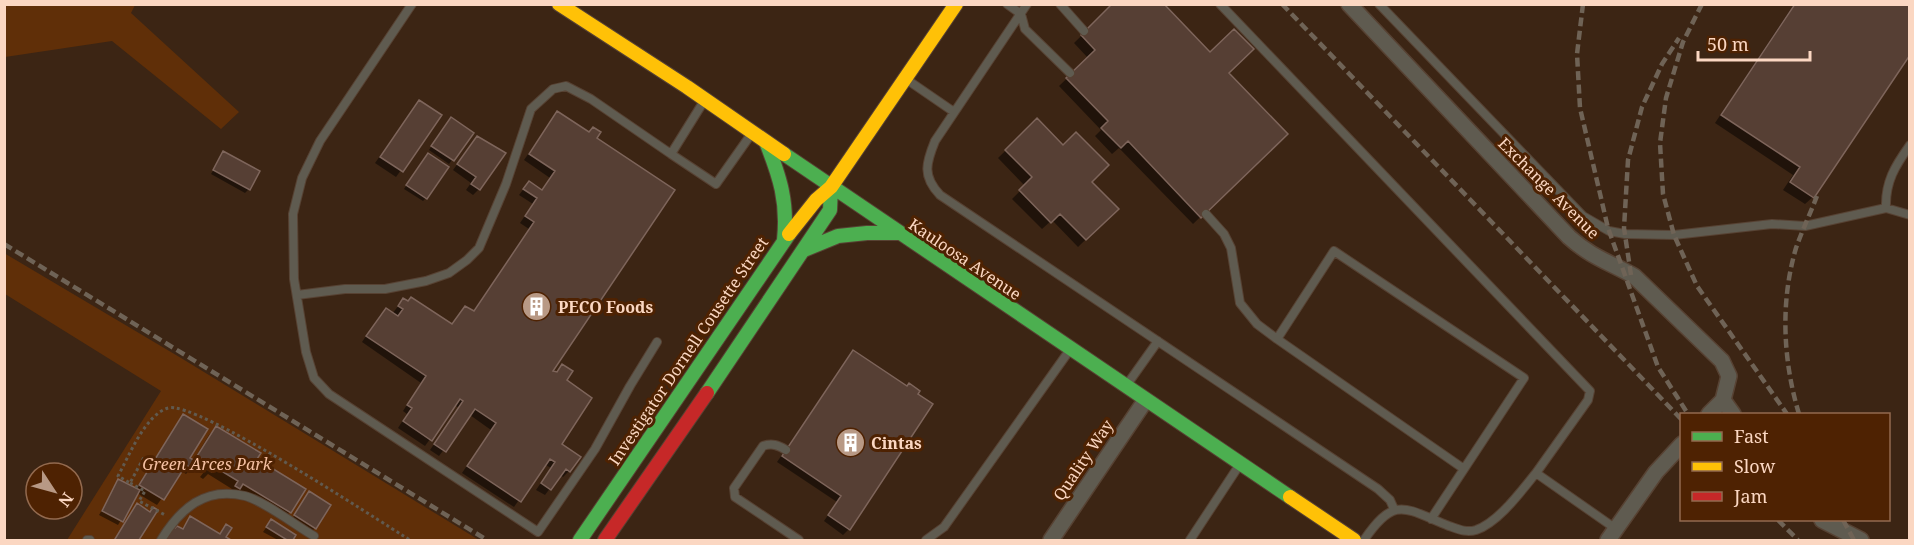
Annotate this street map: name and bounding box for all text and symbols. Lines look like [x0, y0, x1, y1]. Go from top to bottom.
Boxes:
scale bar [1698, 24, 1810, 62]
text: 50 m [1707, 32, 1749, 56]
street label: Exchange Avenue [1493, 132, 1605, 244]
street label: Kauloosa Avenue [904, 213, 1026, 305]
street label: Investigator Dornell Cousette Street [603, 232, 773, 470]
building icon: PECO Foods [521, 291, 553, 323]
place label: PECO Foods [558, 296, 653, 318]
legend [1680, 413, 1890, 521]
street label: Quality Way [1048, 414, 1119, 505]
text: Fast [1734, 424, 1769, 448]
building icon: Cintas [834, 427, 866, 459]
place label: Cintas [871, 432, 922, 454]
park label: Green Arces Park [142, 453, 273, 475]
text: Slow [1734, 454, 1776, 478]
north arrow [24, 461, 84, 521]
text: Jam [1733, 484, 1768, 508]
text: N [53, 488, 79, 512]

